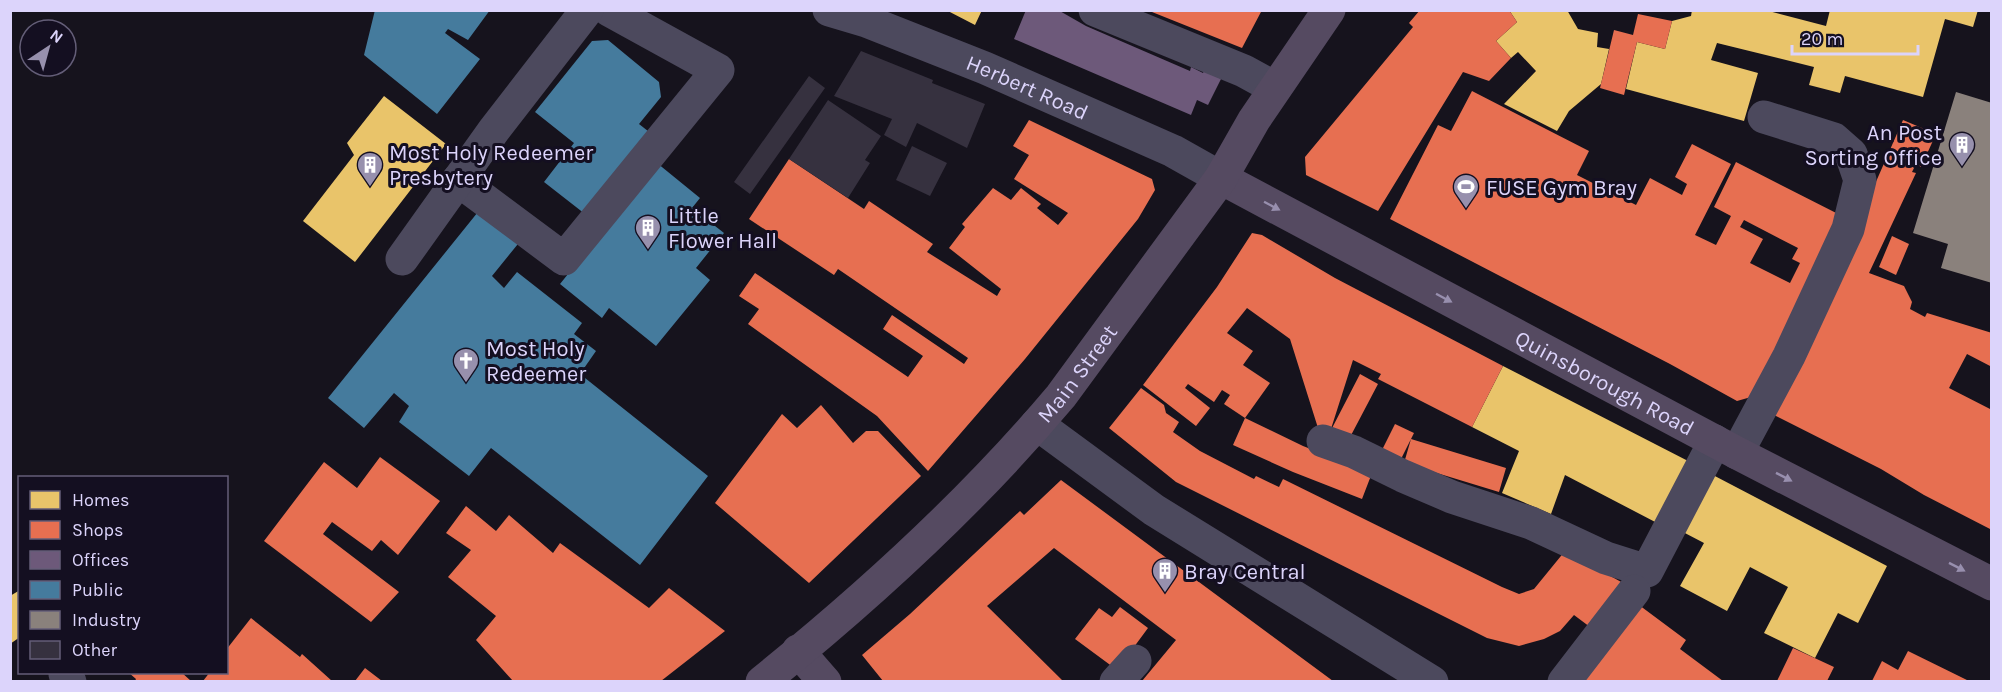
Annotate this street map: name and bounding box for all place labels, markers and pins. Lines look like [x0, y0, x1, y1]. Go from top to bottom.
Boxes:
place label: An Post Sorting Office [1804, 120, 1942, 171]
building icon: An Post Sorting Office [1947, 130, 1977, 168]
place label: Most Holy Redeemer Presbytery [389, 140, 593, 191]
building icon: Most Holy Redeemer Presbytery [355, 150, 385, 188]
sports icon: FUSE Gym Bray [1451, 172, 1481, 210]
place label: FUSE Gym Bray [1486, 175, 1637, 201]
place label: Little Flower Hall [668, 203, 777, 254]
building icon: Little Flower Hall [633, 213, 663, 251]
place label: Most Holy Redeemer [486, 336, 586, 387]
church icon: Most Holy Redeemer [451, 346, 481, 384]
building icon: Bray Central [1150, 556, 1180, 594]
place label: Bray Central [1184, 559, 1306, 585]

